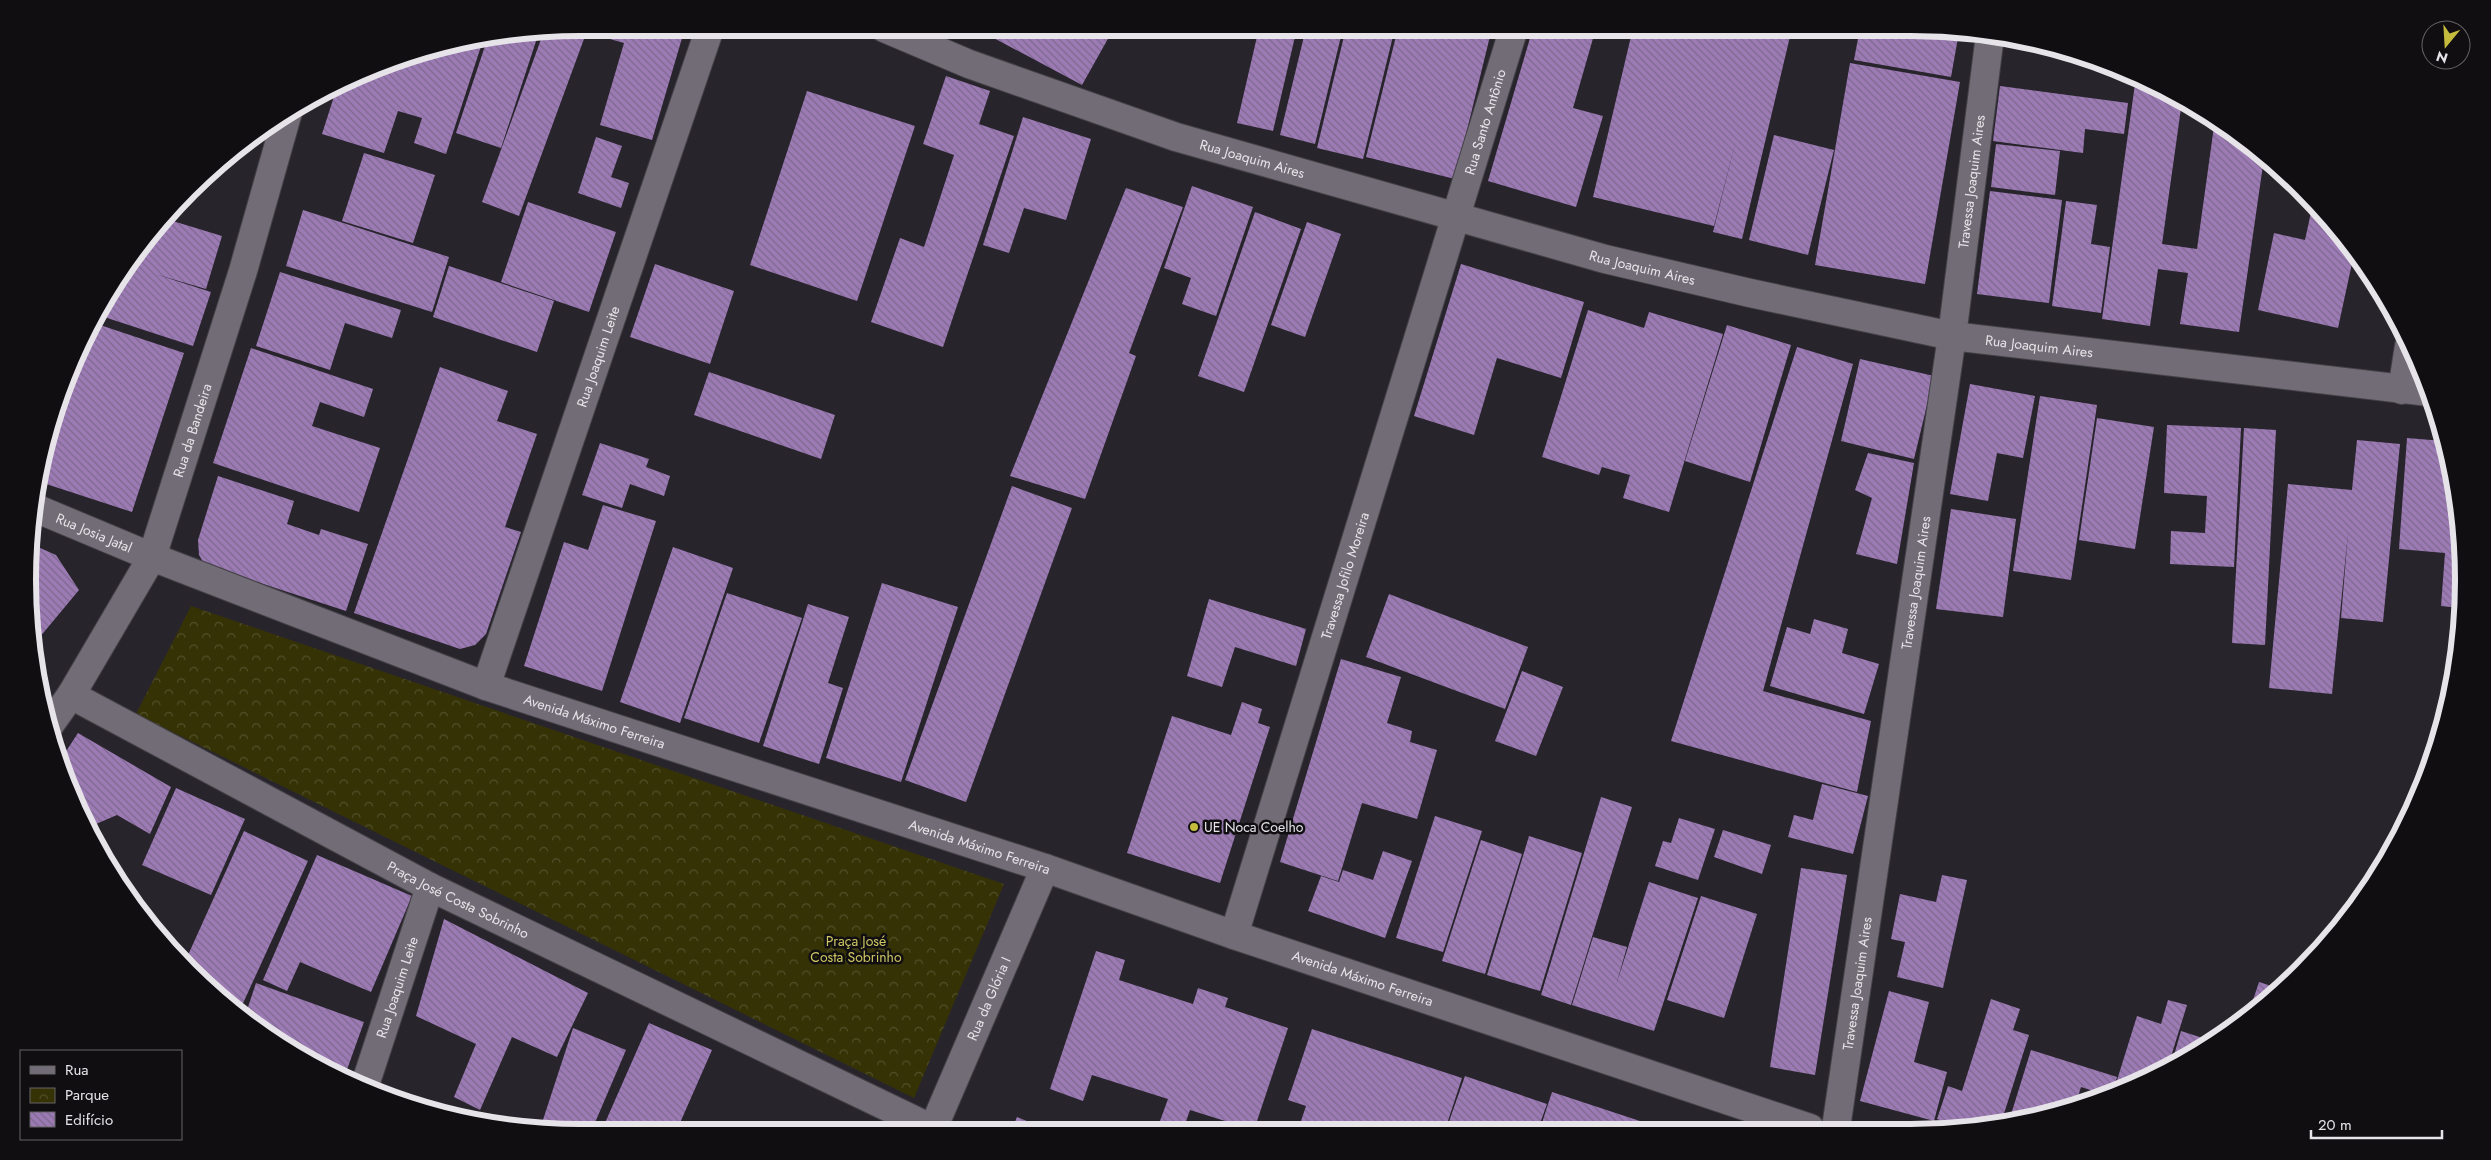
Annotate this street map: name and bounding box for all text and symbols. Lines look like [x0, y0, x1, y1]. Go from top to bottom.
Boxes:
north arrow [2421, 20, 2471, 70]
text: N [2434, 46, 2450, 69]
street label: Rua Santo Antônio [1459, 66, 1511, 177]
street label: Travessa Joaquim Aires [1953, 113, 1990, 250]
street label: Rua Joaquim Aires [1197, 134, 1307, 183]
street label: Rua Joaquim Aires [1587, 245, 1698, 290]
street label: Rua Joaquim Leite [572, 303, 625, 410]
street label: Rua Joaquim Aires [1984, 330, 2094, 363]
street label: Rua da Bandeira [168, 381, 217, 480]
street label: Rua Josia Jatal [53, 508, 135, 558]
street label: Travessa Jofilo Moreira [1316, 510, 1374, 642]
street label: Travessa Joaquim Aires [1896, 514, 1936, 651]
street label: Avenida Máximo Ferreira [521, 689, 668, 754]
street label: Avenida Máximo Ferreira [906, 814, 1053, 879]
place label: UE Noca Coelho [1204, 817, 1304, 837]
marker: UE Noca Coelho [1188, 821, 1200, 833]
street label: Praça José Costa Sobrinho [384, 856, 533, 943]
street label: Travessa Joaquim Aires [1838, 915, 1877, 1052]
park label: Praça José Costa Sobrinho [810, 931, 902, 967]
street label: Rua Joaquim Leite [371, 934, 423, 1041]
street label: Avenida Máximo Ferreira [1289, 945, 1436, 1011]
street label: Rua da Glória I [962, 954, 1016, 1044]
legend [20, 1050, 182, 1140]
text: Rua [65, 1059, 89, 1081]
text: Parque [65, 1084, 109, 1106]
scale bar [2311, 1108, 2442, 1140]
text: Edifício [65, 1109, 113, 1131]
text: 20 m [2318, 1114, 2352, 1136]

